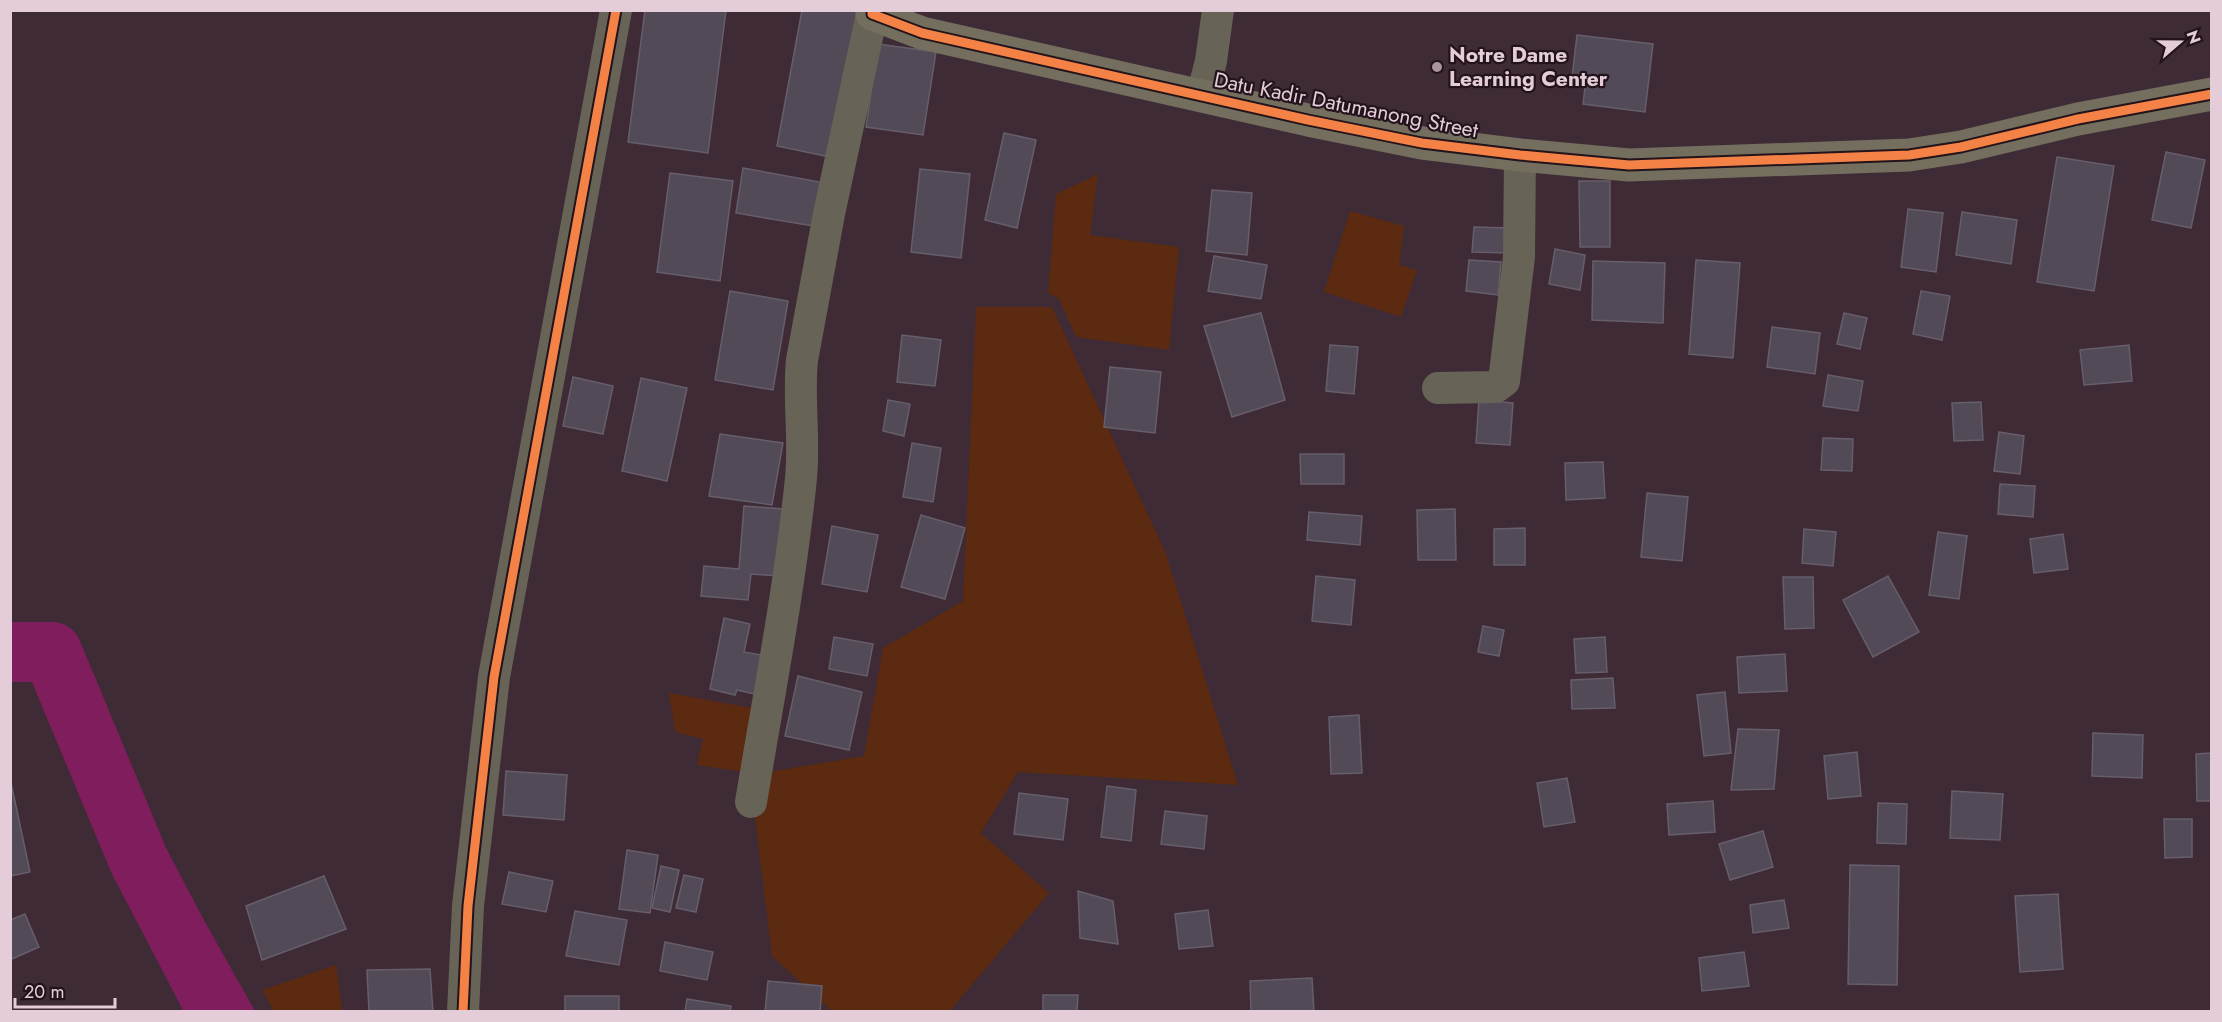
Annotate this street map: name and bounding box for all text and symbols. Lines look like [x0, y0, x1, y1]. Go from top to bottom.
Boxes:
north arrow [2150, 12, 2210, 72]
text: N [2181, 27, 2207, 47]
place label: Notre Dame Learning Center [1449, 40, 1608, 94]
marker: Notre Dame Learning Center [1430, 60, 1444, 74]
street label: Datu Kadir Datumanong Street [1211, 65, 1481, 145]
scale bar [15, 971, 116, 1009]
text: 20 m [24, 979, 64, 1005]

